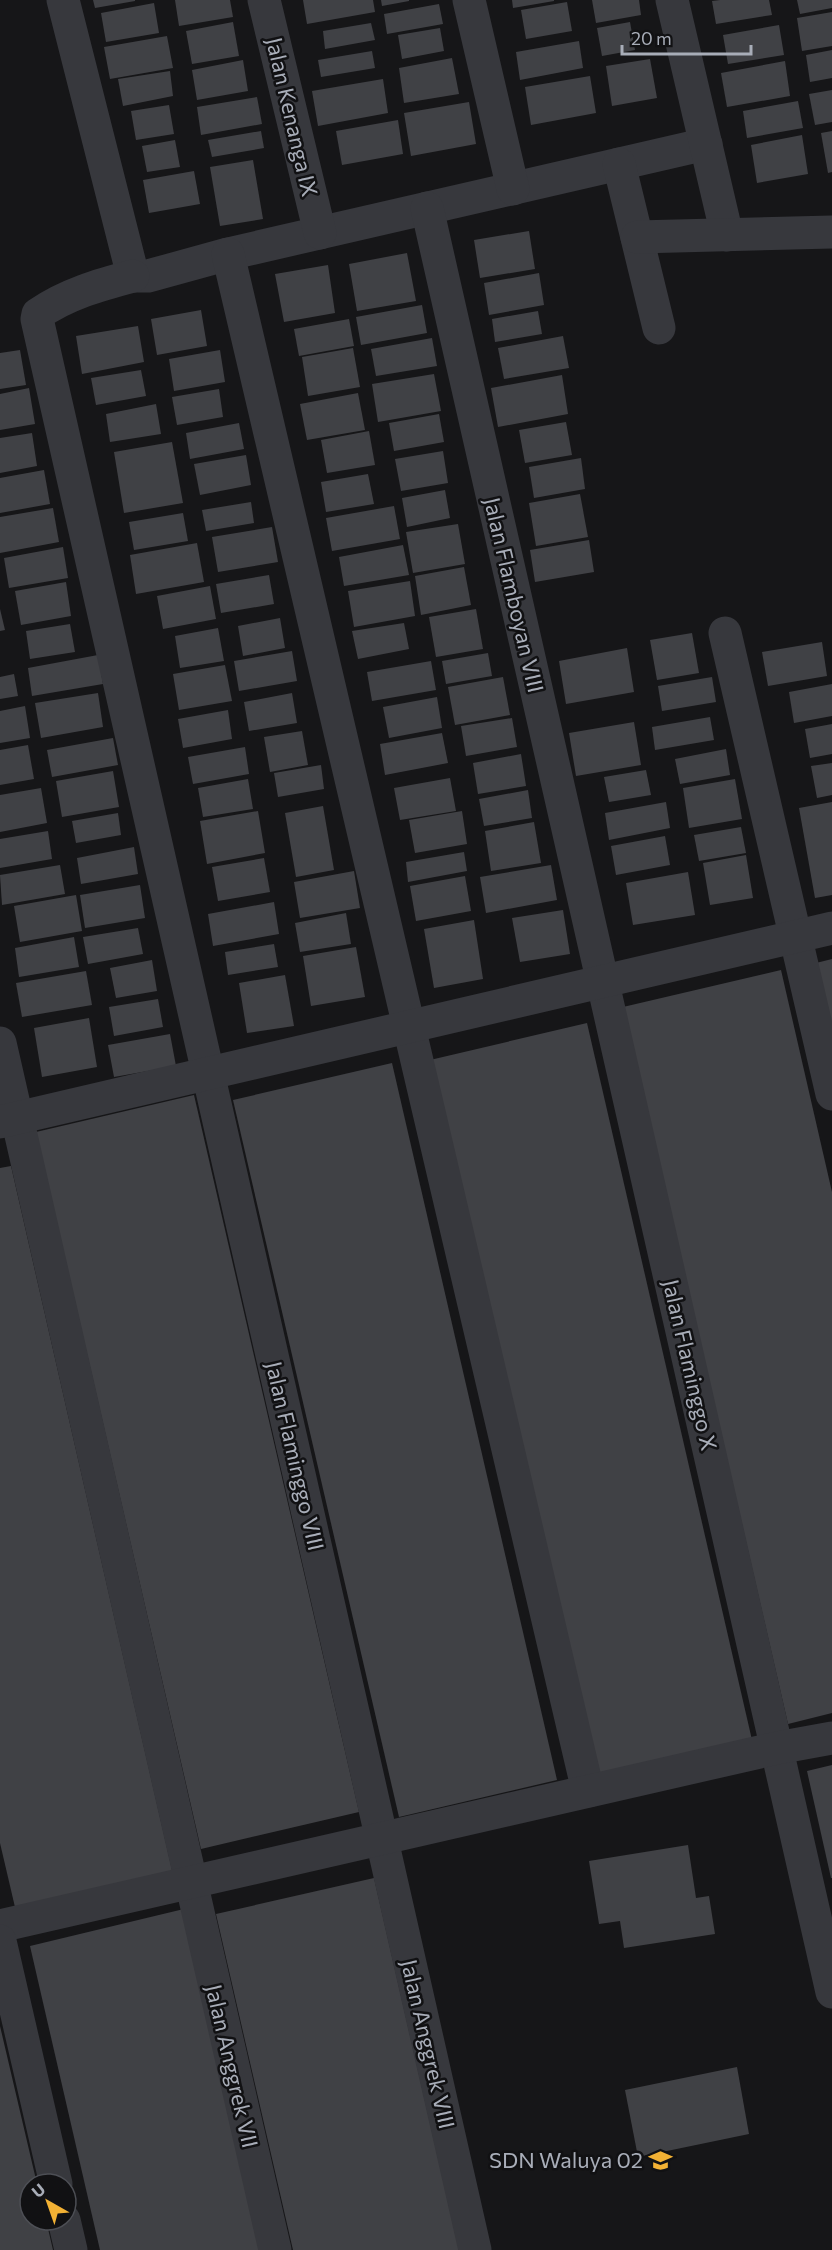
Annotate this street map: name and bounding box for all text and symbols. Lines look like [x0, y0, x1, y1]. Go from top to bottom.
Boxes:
scale bar [622, 18, 751, 56]
text: 20 m [631, 27, 672, 49]
street label: Jalan Kenanga IX [261, 35, 324, 199]
street label: Jalan Flamboyan VIII [479, 495, 550, 695]
street label: Jalan Flaminggo X [658, 1277, 723, 1453]
street label: Jalan Flaminggo VIII [261, 1359, 330, 1553]
street label: Jalan Anggrek VIII [396, 1956, 461, 2131]
street label: Jalan Anggrek VII [201, 1981, 264, 2150]
place label: SDN Waluya 02 [489, 2146, 643, 2173]
school or university icon: SDN Waluya 02 [648, 2147, 674, 2173]
north arrow [18, 2172, 78, 2232]
text: U [27, 2179, 49, 2201]

